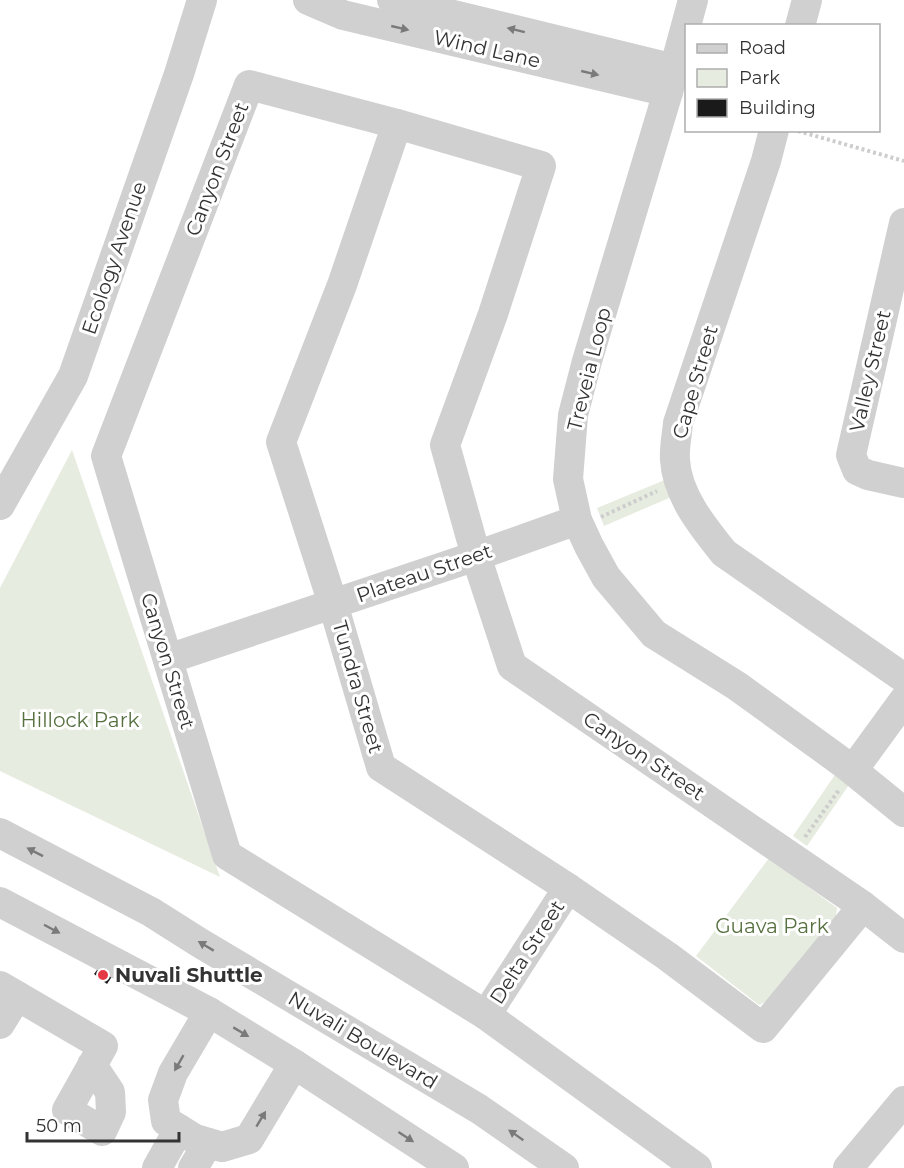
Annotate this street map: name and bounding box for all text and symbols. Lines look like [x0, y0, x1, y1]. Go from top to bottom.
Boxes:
one-way arrow [391, 24, 409, 34]
legend [685, 24, 880, 132]
street label: Wind Lane [431, 25, 543, 73]
one-way arrow [507, 25, 525, 35]
text: Road [739, 37, 786, 59]
text: Park [739, 67, 780, 89]
one-way arrow [581, 69, 599, 79]
text: Building [739, 97, 816, 119]
street label: Canyon Street [180, 99, 254, 239]
street label: Ecology Avenue [77, 178, 151, 338]
street label: Treveia Loop [562, 305, 616, 433]
street label: Valley Street [844, 308, 896, 434]
street label: Cape Street [667, 322, 723, 442]
street label: Plateau Street [353, 539, 495, 607]
street label: Canyon Street [136, 590, 200, 732]
street label: Tundra Street [328, 618, 388, 756]
street label: Canyon Street [579, 707, 709, 805]
park label: Hillock Park [21, 708, 140, 732]
one-way arrow [27, 847, 44, 856]
street label: Delta Street [485, 896, 569, 1008]
park label: Guava Park [715, 914, 829, 938]
one-way arrow [44, 924, 61, 934]
one-way arrow [197, 941, 214, 951]
place label: Nuvali Shuttle [115, 963, 263, 987]
marker: Nuvali Shuttle [96, 968, 110, 982]
street label: Nuvali Boulevard [284, 986, 442, 1094]
one-way arrow [233, 1027, 250, 1038]
one-way arrow [174, 1055, 185, 1071]
scale bar [27, 1105, 178, 1143]
one-way arrow [255, 1111, 266, 1127]
text: 50 m [36, 1115, 82, 1137]
one-way arrow [508, 1129, 524, 1141]
one-way arrow [398, 1131, 414, 1142]

